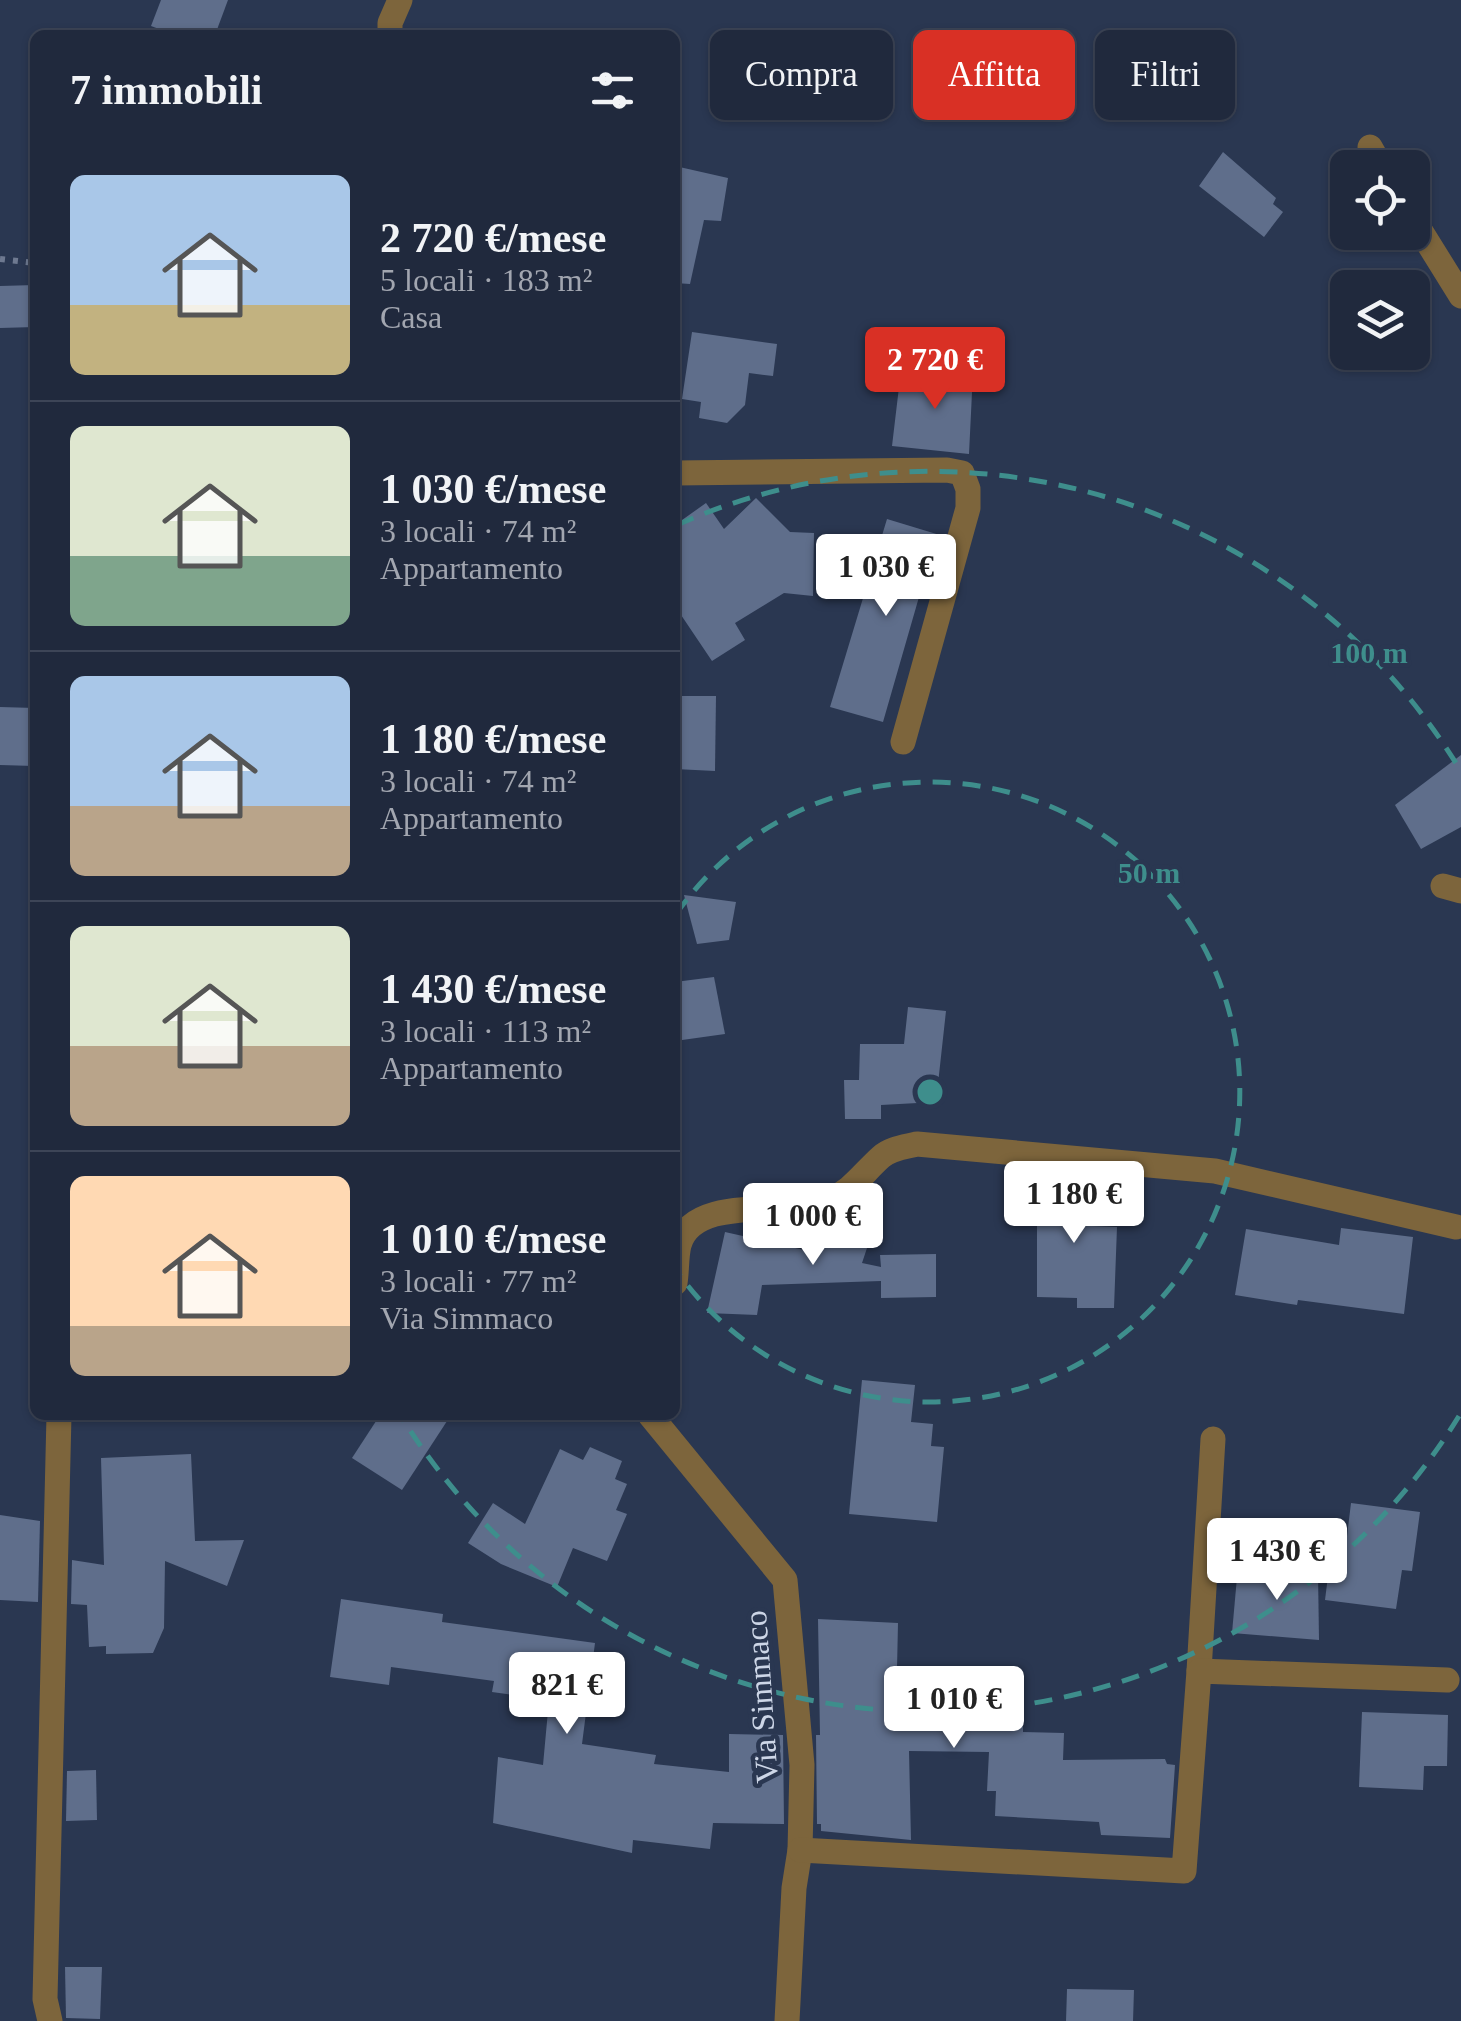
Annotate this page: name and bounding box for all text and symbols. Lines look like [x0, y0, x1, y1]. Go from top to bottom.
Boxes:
chip: Compra [710, 30, 893, 120]
chip: Affitta [913, 30, 1075, 120]
chip: Filtri [1095, 30, 1235, 120]
icon: filters [585, 63, 640, 118]
text: 7 immobili [70, 67, 263, 113]
map controls [1330, 150, 1430, 370]
button: locate [1330, 150, 1430, 250]
icon: home [150, 215, 270, 335]
text: 2 720 €/mese [380, 215, 606, 261]
text: 5 locali · 183 m² [380, 262, 592, 298]
button: layers [1330, 270, 1430, 370]
text: Casa [380, 299, 442, 335]
pin: 2 720 € [843, 327, 1027, 412]
text: 2 720 € [887, 341, 983, 377]
icon: home [150, 466, 270, 586]
text: 1 030 €/mese [380, 466, 606, 512]
text: 3 locali · 74 m² [380, 513, 576, 549]
pin: 1 030 € [794, 534, 978, 619]
text: 1 030 € [838, 548, 934, 584]
text: Appartamento [380, 550, 563, 586]
text: 100 m [1330, 636, 1408, 669]
icon: home [150, 716, 270, 836]
text: 1 180 €/mese [380, 716, 606, 762]
text: 3 locali · 74 m² [380, 763, 576, 799]
text: Appartamento [380, 800, 563, 836]
text: 50 m [1118, 856, 1180, 889]
icon: home [150, 966, 270, 1086]
text: 1 430 €/mese [380, 966, 606, 1012]
text: 3 locali · 113 m² [380, 1013, 591, 1049]
text: Appartamento [380, 1050, 563, 1086]
centre of rings [912, 1074, 948, 1110]
pin: 1 180 € [982, 1161, 1166, 1246]
text: 1 180 € [1026, 1175, 1122, 1211]
pin: 1 000 € [721, 1183, 905, 1268]
text: 1 000 € [765, 1197, 861, 1233]
icon: home [150, 1216, 270, 1336]
text: 1 010 €/mese [380, 1216, 606, 1262]
text: 3 locali · 77 m² [380, 1263, 576, 1299]
text: Via Simmaco [380, 1300, 553, 1336]
pin: 1 430 € [1185, 1518, 1369, 1603]
text: 1 430 € [1229, 1532, 1325, 1568]
street label: Via Simmaco [737, 1609, 785, 1785]
pin: 821 € [497, 1652, 637, 1737]
text: 821 € [531, 1666, 603, 1702]
pin: 1 010 € [862, 1666, 1046, 1751]
text: 1 010 € [906, 1680, 1002, 1716]

